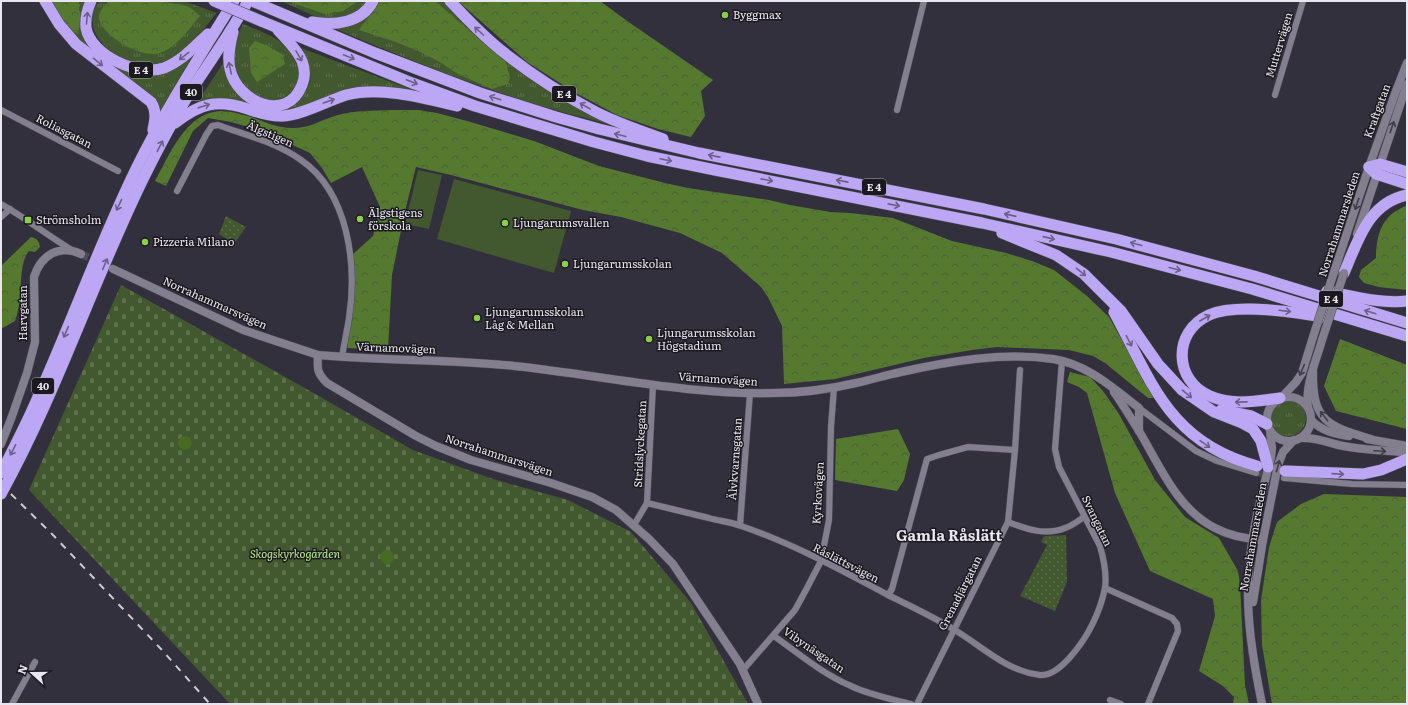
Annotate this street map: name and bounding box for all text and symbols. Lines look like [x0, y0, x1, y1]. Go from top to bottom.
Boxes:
place label: Byggmax [733, 6, 782, 22]
marker: Byggmax [720, 10, 730, 20]
street label: Muttervägen [1260, 10, 1296, 79]
one-way arrow [83, 11, 90, 24]
one-way arrow [475, 27, 485, 36]
one-way arrow [296, 50, 304, 62]
one-way arrow [179, 51, 190, 60]
one-way arrow [343, 54, 355, 62]
one-way arrow [92, 57, 103, 66]
road number: E 4 [129, 62, 153, 78]
one-way arrow [226, 62, 234, 75]
one-way arrow [405, 79, 417, 87]
street label: Kraftgatan [1359, 81, 1393, 140]
road number: 40 [180, 84, 202, 100]
road number: E 4 [552, 86, 576, 102]
one-way arrow [489, 94, 502, 101]
one-way arrow [323, 96, 335, 104]
one-way arrow [198, 102, 211, 109]
one-way arrow [579, 102, 591, 110]
street label: Roliasgatan [34, 109, 95, 151]
street label: Älgstigen [244, 116, 296, 150]
one-way arrow [1389, 121, 1397, 133]
one-way arrow [614, 130, 627, 138]
one-way arrow [157, 140, 164, 152]
one-way arrow [708, 151, 721, 159]
one-way arrow [659, 156, 672, 164]
street label: Norrahammarsleden [1313, 169, 1363, 279]
one-way arrow [835, 176, 848, 184]
one-way arrow [760, 177, 773, 185]
road number: E 4 [862, 179, 886, 195]
one-way arrow [1353, 197, 1360, 210]
one-way arrow [115, 199, 123, 211]
one-way arrow [887, 202, 900, 210]
place label: Älgstigens förskola [368, 204, 422, 233]
one-way arrow [1004, 210, 1017, 218]
place label: Strömsholm [36, 211, 102, 227]
marker: Älgstigens förskola [355, 214, 365, 224]
place label: Ljungarumsvallen [513, 214, 609, 230]
marker: Strömsholm [23, 215, 33, 225]
marker: Ljungarumsvallen [500, 218, 510, 228]
place label: Pizzeria Milano [153, 233, 234, 249]
one-way arrow [1042, 235, 1055, 242]
marker: Pizzeria Milano [140, 237, 150, 247]
one-way arrow [1129, 240, 1142, 247]
place label: Ljungarumsskolan [573, 255, 672, 271]
one-way arrow [102, 259, 110, 271]
marker: Ljungarumsskolan [560, 259, 570, 269]
one-way arrow [1169, 266, 1182, 273]
one-way arrow [1076, 268, 1087, 276]
street label: Norrahammarsvägen [161, 272, 270, 332]
street label: Harvgatan [14, 285, 30, 341]
road number: E 4 [1319, 291, 1343, 307]
place label: Ljungarumsskolan Låg & Mellan [485, 303, 584, 332]
one-way arrow [1278, 307, 1291, 315]
one-way arrow [1364, 307, 1376, 315]
marker: Ljungarumsskolan Låg & Mellan [472, 313, 482, 323]
one-way arrow [1199, 314, 1211, 322]
place label: Ljungarumsskolan Högstadium [657, 324, 756, 353]
one-way arrow [62, 325, 69, 337]
marker: Ljungarumsskolan Högstadium [644, 334, 654, 344]
one-way arrow [1126, 335, 1134, 347]
street label: Värnamovägen [356, 338, 436, 356]
one-way arrow [1298, 363, 1306, 375]
street label: Värnamovägen [678, 367, 758, 389]
road number: 40 [32, 378, 54, 394]
one-way arrow [1181, 389, 1192, 398]
one-way arrow [1235, 398, 1248, 405]
street label: Stridslyckegatan [629, 400, 649, 488]
one-way arrow [1320, 411, 1328, 422]
street label: Älvkvarnsgatan [723, 417, 745, 501]
street label: Norrahammarsvägen [443, 429, 555, 479]
one-way arrow [1199, 440, 1210, 448]
one-way arrow [9, 444, 16, 456]
one-way arrow [1373, 447, 1386, 454]
one-way arrow [1275, 460, 1282, 473]
street label: Kyrkovägen [807, 461, 827, 525]
one-way arrow [1331, 470, 1344, 477]
street label: Norrahammarsleden [1235, 481, 1269, 593]
street label: Svangatan [1079, 492, 1117, 549]
district label: Gamla Råslätt [896, 523, 1002, 546]
street label: Råslättsvägen [811, 539, 882, 586]
park label: Skogskyrkogården [250, 545, 341, 561]
street label: Grenadjärgatan [933, 552, 985, 633]
street label: Vibynäsgatan [780, 623, 849, 676]
north arrow [12, 653, 52, 693]
text: N [13, 662, 31, 676]

